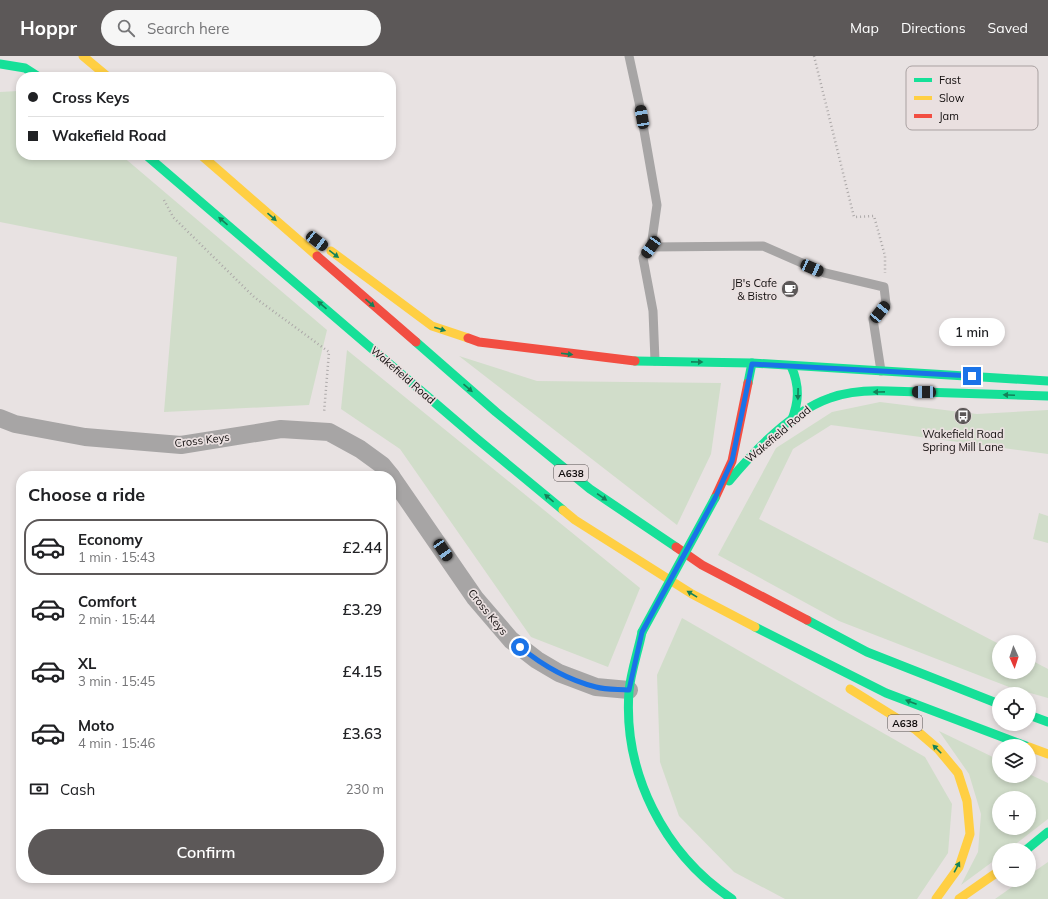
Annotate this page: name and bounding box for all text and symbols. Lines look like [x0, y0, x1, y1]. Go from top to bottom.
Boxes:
search box [101, 10, 381, 46]
text: Hoppr [20, 16, 77, 40]
icon: search [115, 17, 137, 39]
text: Search here [147, 19, 229, 38]
text: Map [850, 19, 879, 37]
text: Directions [901, 19, 966, 37]
text: Saved [988, 19, 1028, 37]
legend [906, 66, 1038, 130]
text: Fast [939, 73, 961, 87]
text: Cross Keys [52, 88, 129, 107]
text: Slow [939, 91, 965, 105]
car [634, 104, 650, 130]
text: Jam [939, 109, 959, 123]
text: Wakefield Road [52, 126, 166, 145]
one-way arrow [267, 213, 278, 222]
one-way arrow [218, 216, 228, 225]
car [304, 229, 330, 253]
car [639, 234, 663, 260]
one-way arrow [329, 249, 340, 258]
car [799, 258, 825, 278]
place label: JB's Cafe & Bistro [732, 276, 777, 303]
cafe icon: JB's Cafe & Bistro [780, 279, 800, 299]
one-way arrow [365, 298, 376, 307]
car [868, 299, 892, 325]
one-way arrow [316, 301, 327, 310]
callout: 1 min [939, 318, 1005, 346]
text: 1 min [955, 324, 989, 340]
one-way arrow [434, 326, 446, 332]
street label: Wakefield Road [368, 343, 438, 407]
one-way arrow [561, 350, 573, 357]
one-way arrow [691, 359, 704, 365]
route end [963, 367, 981, 385]
one-way arrow [463, 384, 474, 393]
car [912, 386, 936, 398]
one-way arrow [795, 388, 802, 400]
one-way arrow [872, 389, 885, 395]
one-way arrow [1002, 392, 1015, 398]
street label: Wakefield Road [742, 403, 814, 465]
bus stop icon: Wakefield Road Spring Mill Lane [953, 406, 973, 426]
place label: Wakefield Road Spring Mill Lane [922, 427, 1004, 454]
street label: Cross Keys [174, 430, 230, 450]
road number: A638 [554, 465, 588, 481]
text: Choose a ride [28, 483, 145, 506]
one-way arrow [596, 493, 607, 501]
one-way arrow [543, 494, 554, 503]
icon: car [30, 529, 66, 565]
text: Economy [78, 530, 143, 549]
car [431, 537, 455, 563]
text: £2.44 [342, 538, 382, 557]
text: 1 min · 15:43 [78, 549, 155, 565]
street label: Cross Keys [465, 586, 511, 638]
one-way arrow [686, 590, 698, 597]
icon: car [30, 591, 66, 627]
text: Comfort [78, 592, 136, 611]
text: £3.29 [342, 600, 382, 619]
text: 2 min · 15:44 [78, 611, 155, 627]
north arrow [992, 635, 1036, 679]
map controls [992, 635, 1036, 887]
route start [511, 638, 529, 656]
icon: car [30, 653, 66, 689]
text: XL [78, 654, 96, 673]
text: £4.15 [342, 662, 382, 681]
text: 3 min · 15:45 [78, 673, 155, 689]
button: locate [992, 687, 1036, 731]
one-way arrow [904, 699, 916, 705]
icon: car [30, 715, 66, 751]
road number: A638 [888, 715, 922, 731]
text: Moto [78, 716, 114, 735]
text: £3.63 [342, 724, 382, 743]
text: 4 min · 15:46 [78, 735, 155, 751]
button: layers [992, 739, 1036, 783]
one-way arrow [932, 744, 942, 754]
icon: cash [28, 778, 50, 800]
text: Cash [60, 780, 95, 799]
text: 230 m [346, 781, 384, 797]
button: + [992, 791, 1036, 835]
button: Confirm [28, 829, 384, 875]
button: − [992, 843, 1036, 887]
one-way arrow [954, 861, 961, 873]

